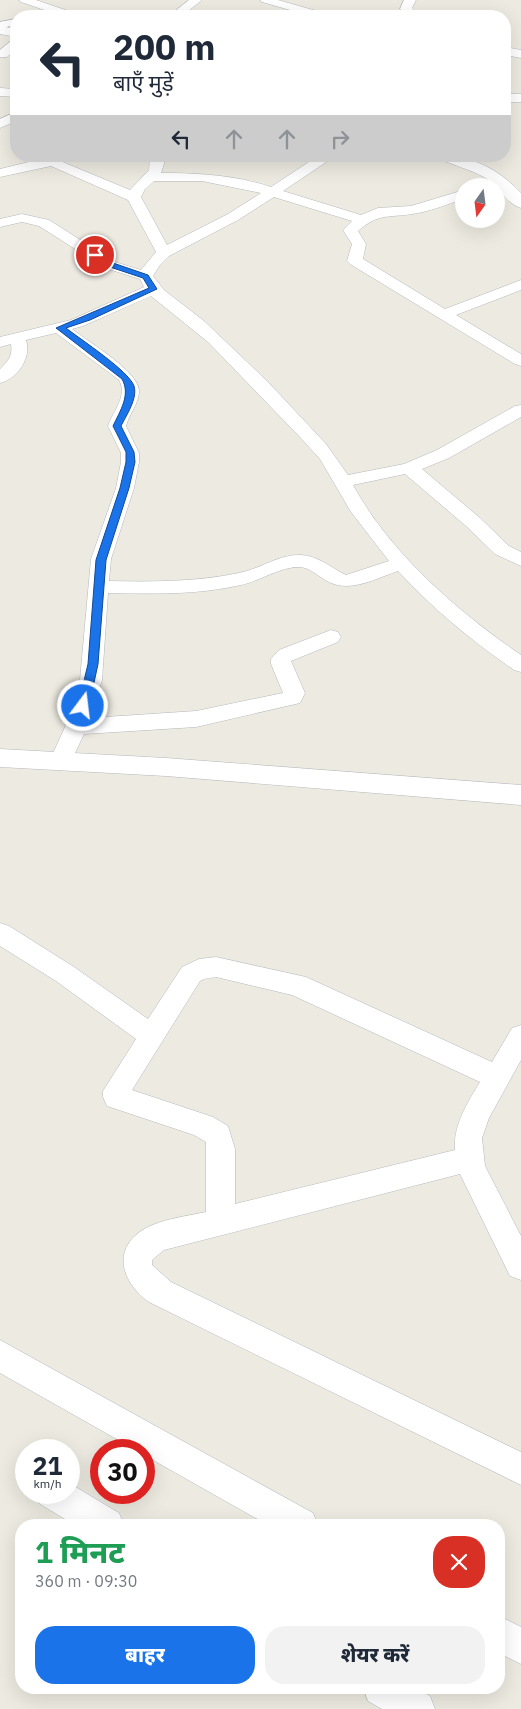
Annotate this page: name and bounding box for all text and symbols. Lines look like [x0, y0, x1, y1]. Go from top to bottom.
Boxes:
text: 200 m [113, 24, 216, 70]
icon: left [30, 30, 95, 95]
text: बाएँ मुड़ें [113, 68, 174, 97]
icon: left [167, 125, 195, 153]
icon: ahead [220, 125, 248, 153]
icon: ahead [273, 125, 301, 153]
icon: right [326, 125, 354, 153]
north arrow [455, 178, 505, 228]
map controls [455, 178, 505, 228]
pin [74, 234, 116, 276]
icon: arrive [81, 241, 109, 269]
position arrow [56, 679, 108, 731]
speed limit sign: 30 [90, 1439, 155, 1504]
text: 21 [32, 1449, 63, 1482]
text: km/h [33, 1476, 62, 1491]
text: 1 मिनट [35, 1532, 125, 1571]
button: close [433, 1536, 485, 1588]
text: 360 m · 09:30 [35, 1571, 137, 1591]
button: बाहर [35, 1626, 255, 1684]
button: शेयर करें [265, 1626, 485, 1684]

